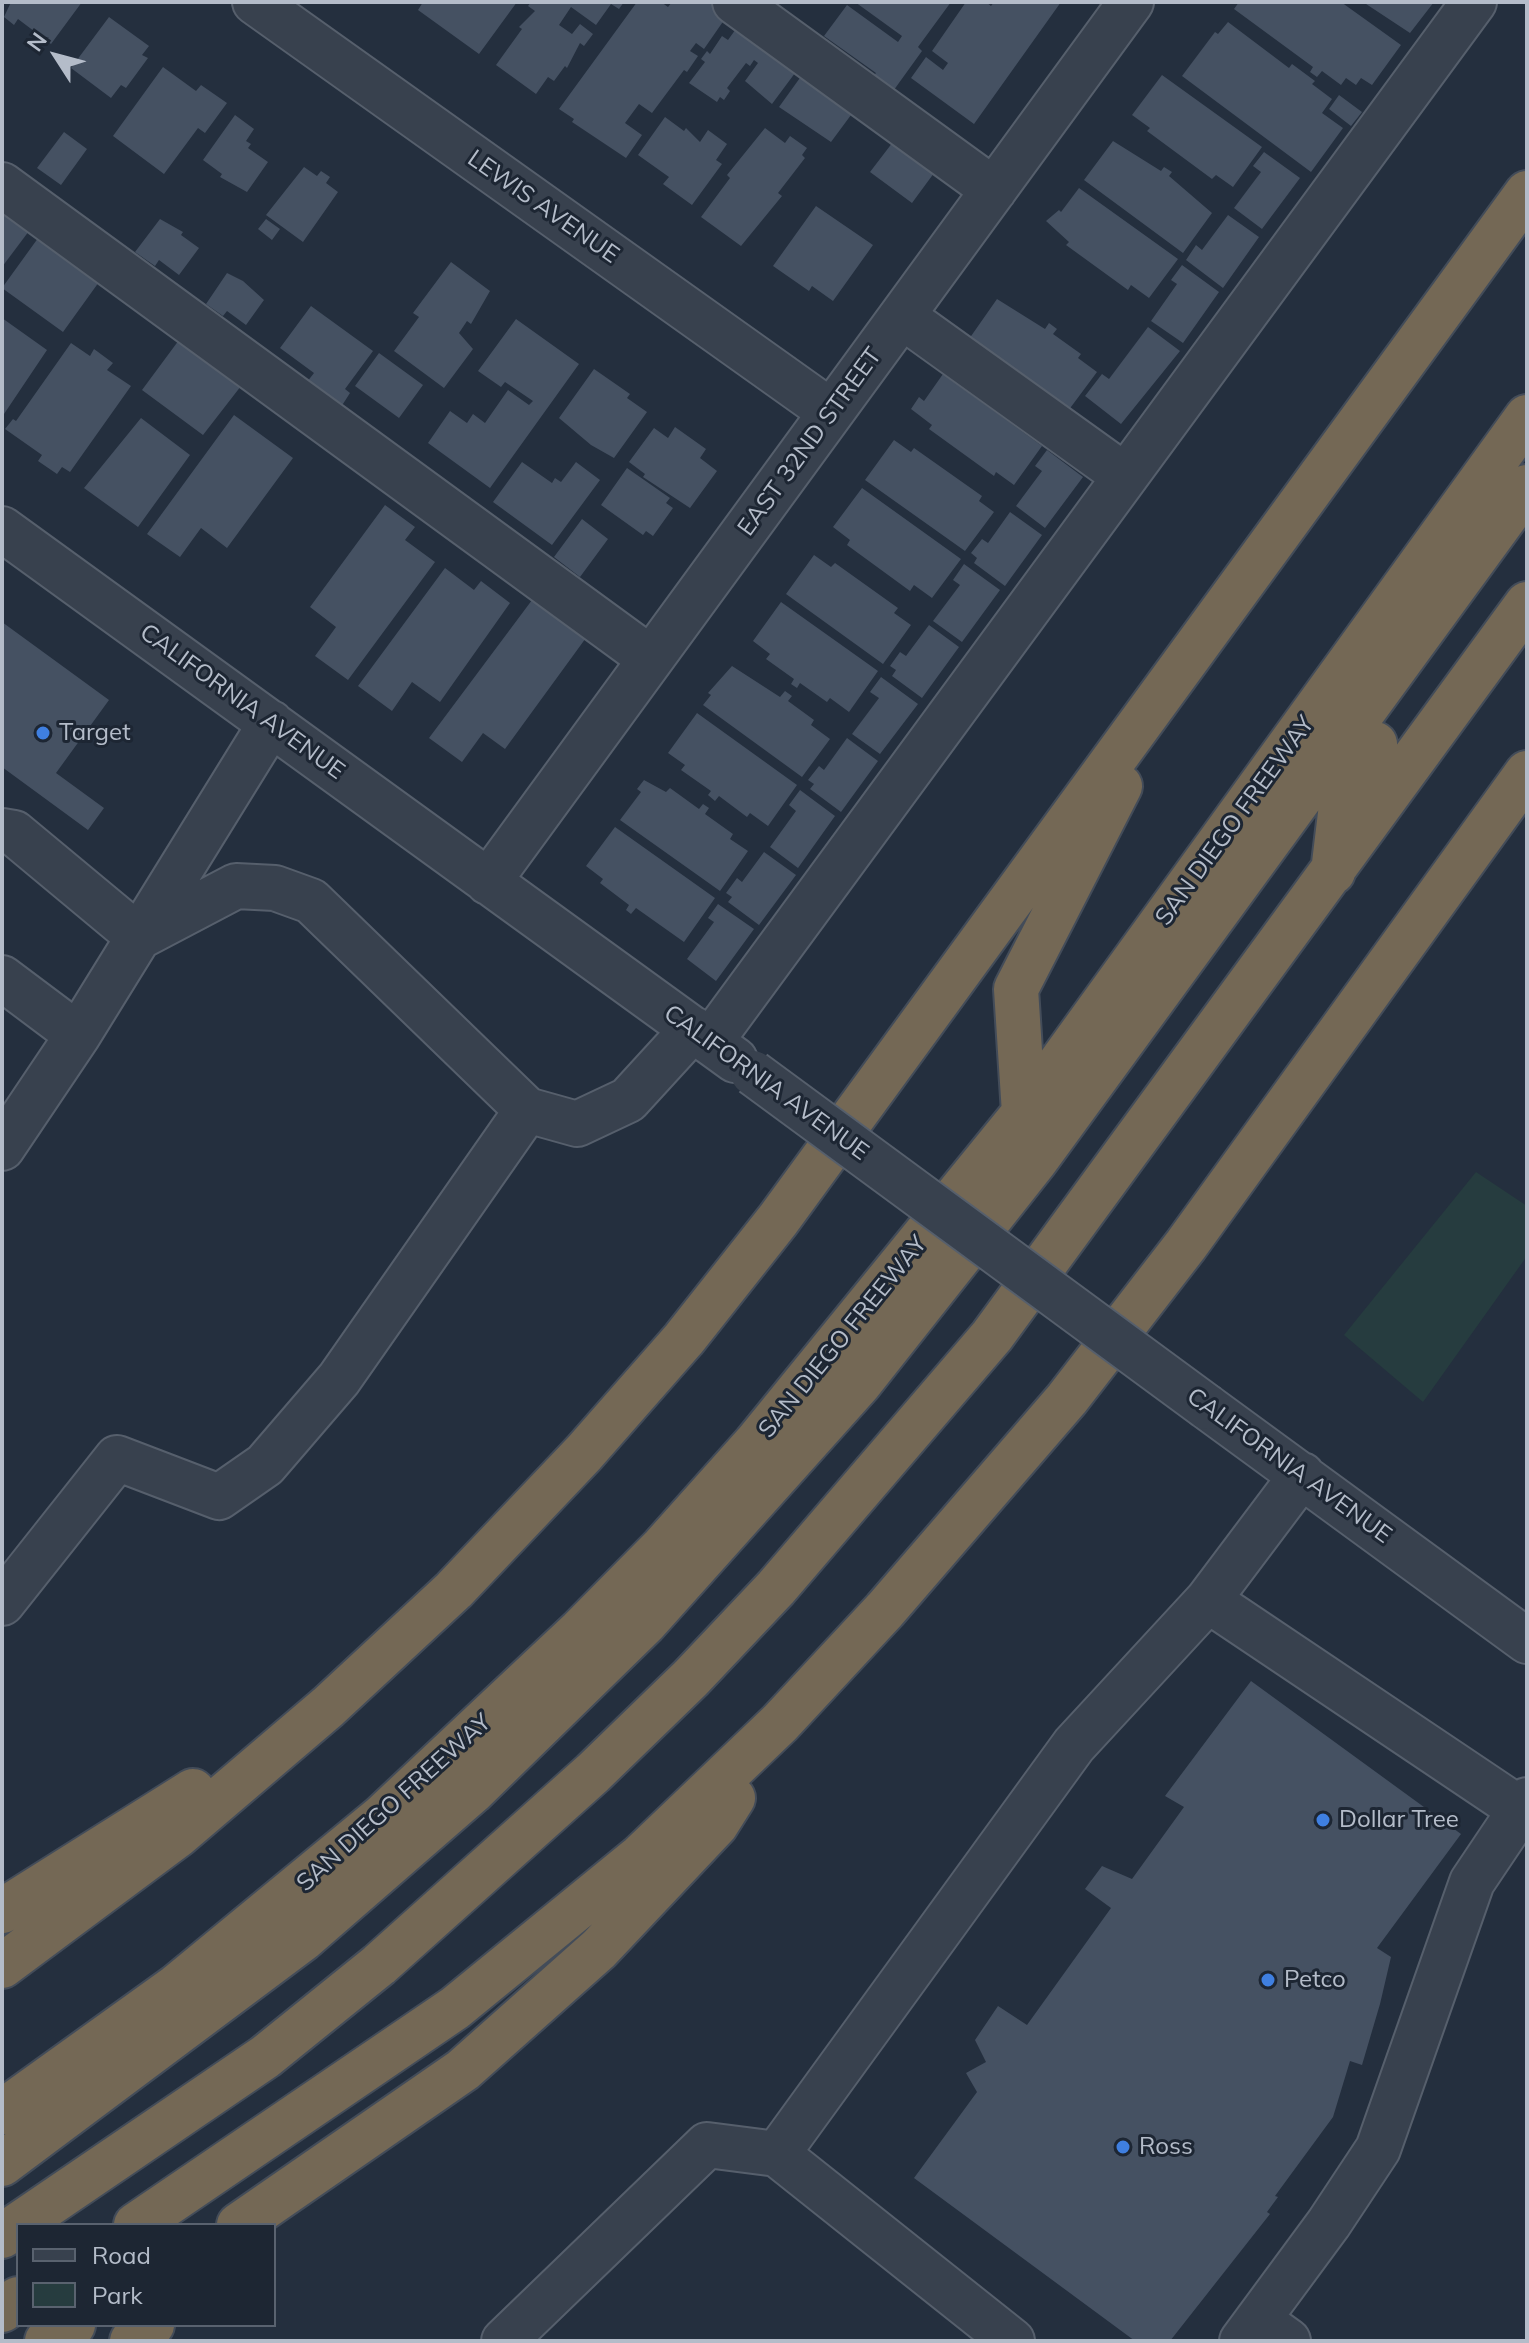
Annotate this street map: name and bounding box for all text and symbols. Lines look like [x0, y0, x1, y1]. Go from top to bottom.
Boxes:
north arrow [16, 16, 96, 96]
text: N [20, 27, 53, 57]
street label: LEWIS AVENUE [462, 144, 624, 270]
street label: EAST 32ND STREET [732, 342, 888, 542]
street label: CALIFORNIA AVENUE [134, 618, 350, 786]
street label: SAN DIEGO FREEWAY [1149, 711, 1321, 931]
place label: Target [59, 719, 131, 747]
marker: Target [34, 724, 52, 742]
street label: CALIFORNIA AVENUE [658, 999, 874, 1167]
street label: SAN DIEGO FREEWAY [753, 1230, 933, 1444]
street label: CALIFORNIA AVENUE [1181, 1382, 1397, 1550]
street label: SAN DIEGO FREEWAY [291, 1708, 497, 1898]
place label: Dollar Tree [1339, 1806, 1459, 1834]
marker: Dollar Tree [1314, 1811, 1332, 1829]
place label: Petco [1284, 1966, 1346, 1994]
marker: Petco [1259, 1971, 1277, 1989]
place label: Ross [1139, 2133, 1193, 2161]
marker: Ross [1114, 2138, 1132, 2156]
legend [16, 2223, 276, 2327]
text: Road [92, 2240, 151, 2270]
text: Park [92, 2280, 143, 2310]

